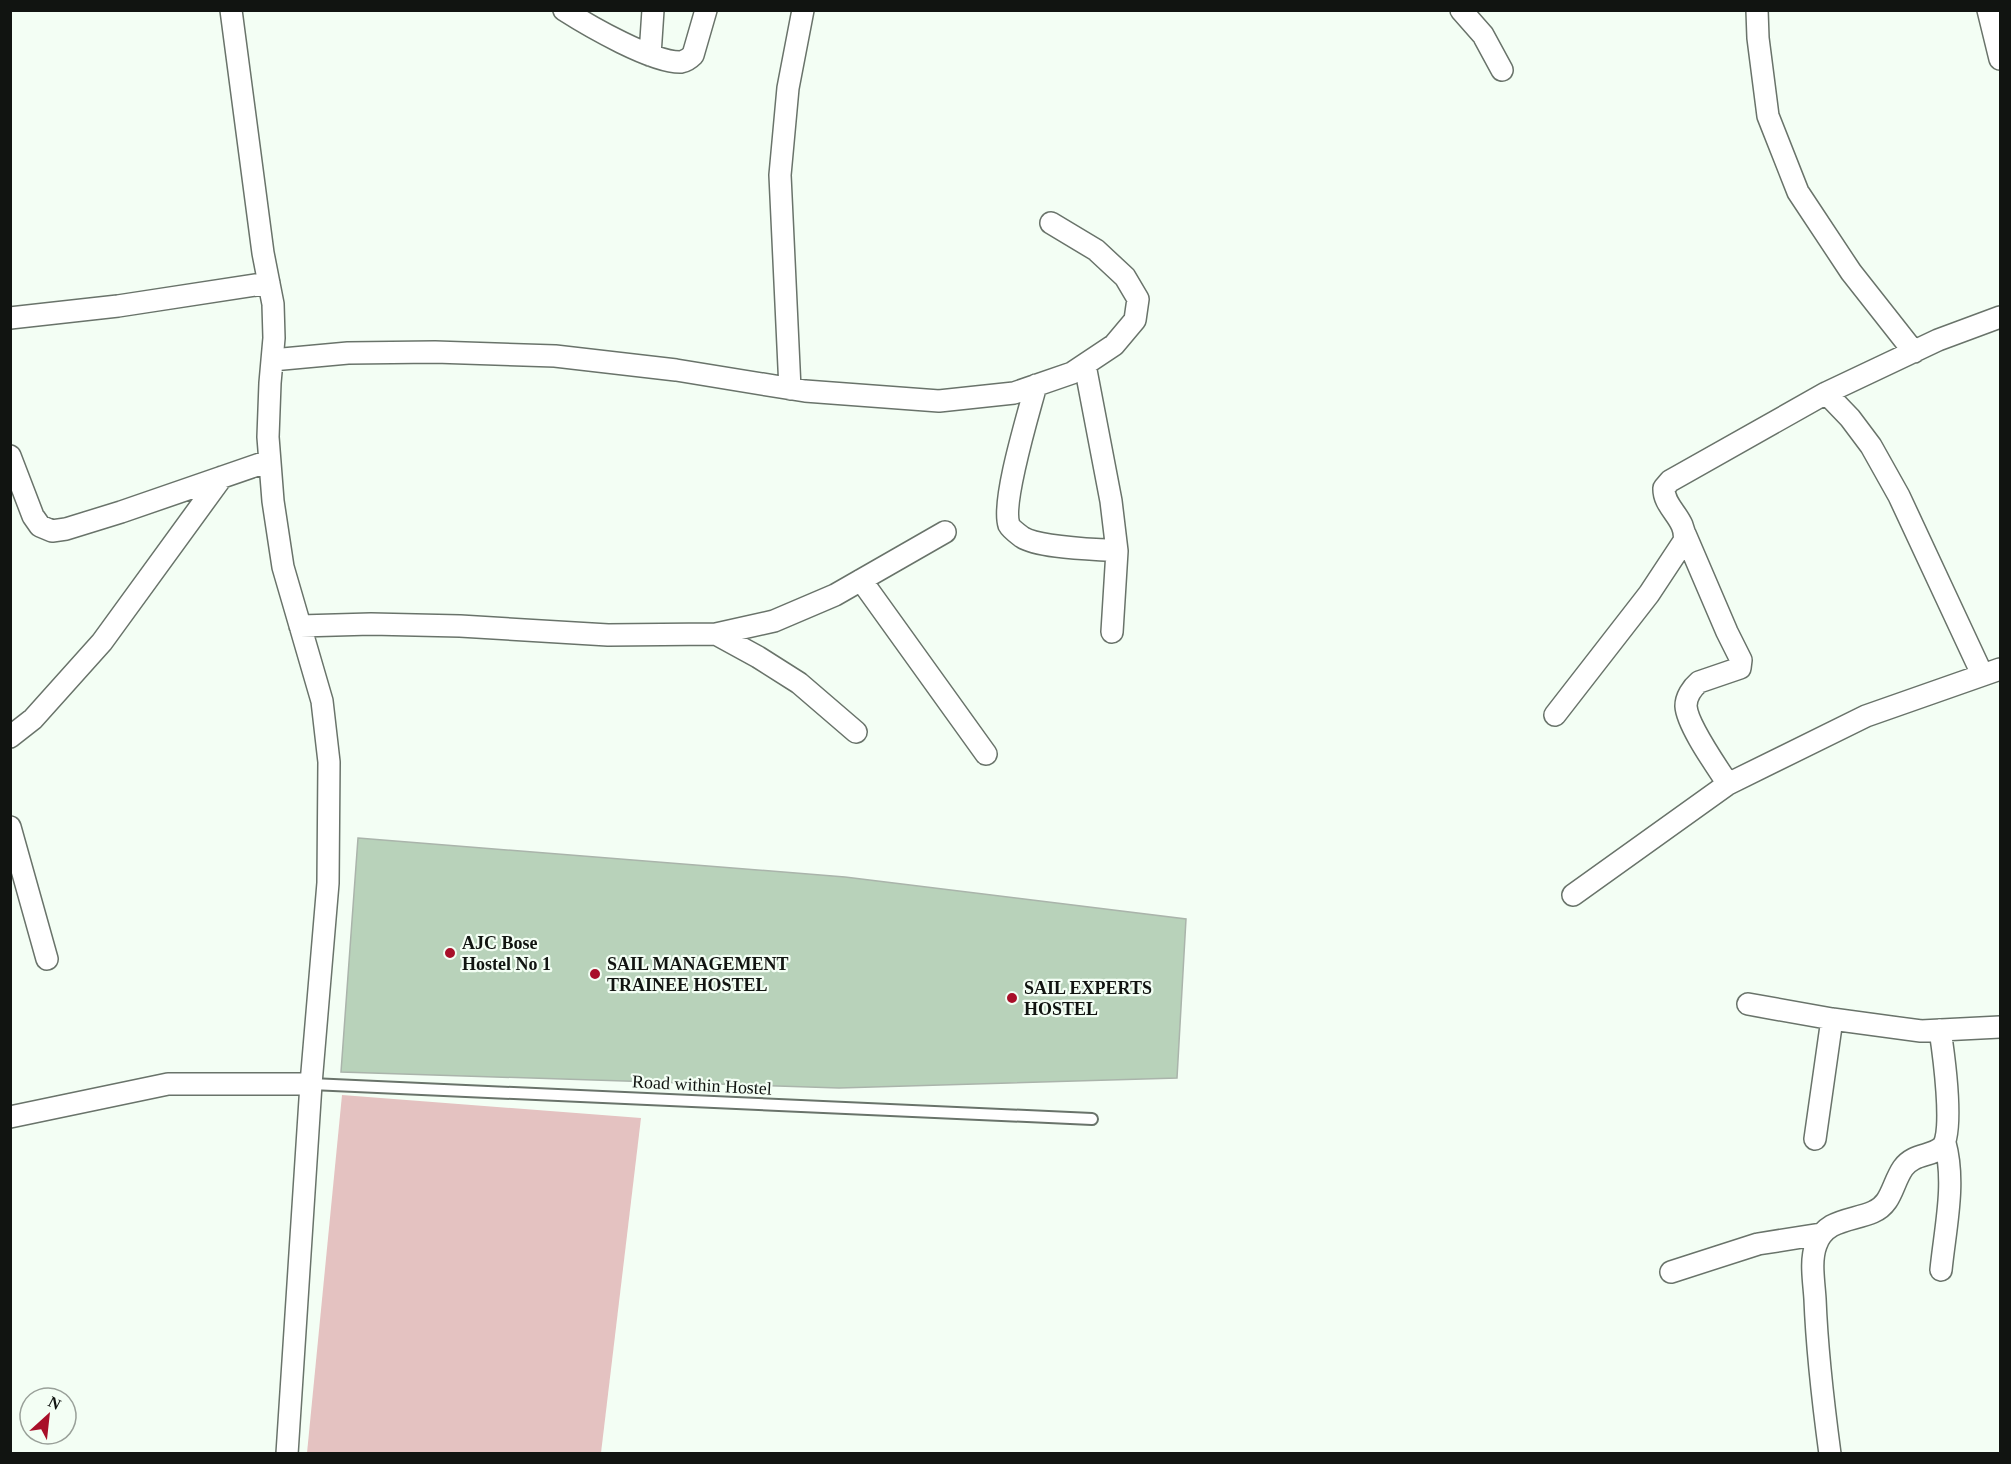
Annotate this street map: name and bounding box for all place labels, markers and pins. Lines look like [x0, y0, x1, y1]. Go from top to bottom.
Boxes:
place label: AJC Bose Hostel No 1 [462, 933, 551, 974]
marker: AJC Bose Hostel No 1 [443, 946, 457, 960]
place label: SAIL MANAGEMENT TRAINEE HOSTEL [607, 954, 789, 995]
marker: SAIL MANAGEMENT TRAINEE HOSTEL [588, 967, 602, 981]
place label: SAIL EXPERTS HOSTEL [1024, 978, 1152, 1019]
marker: SAIL EXPERTS HOSTEL [1005, 991, 1019, 1005]

